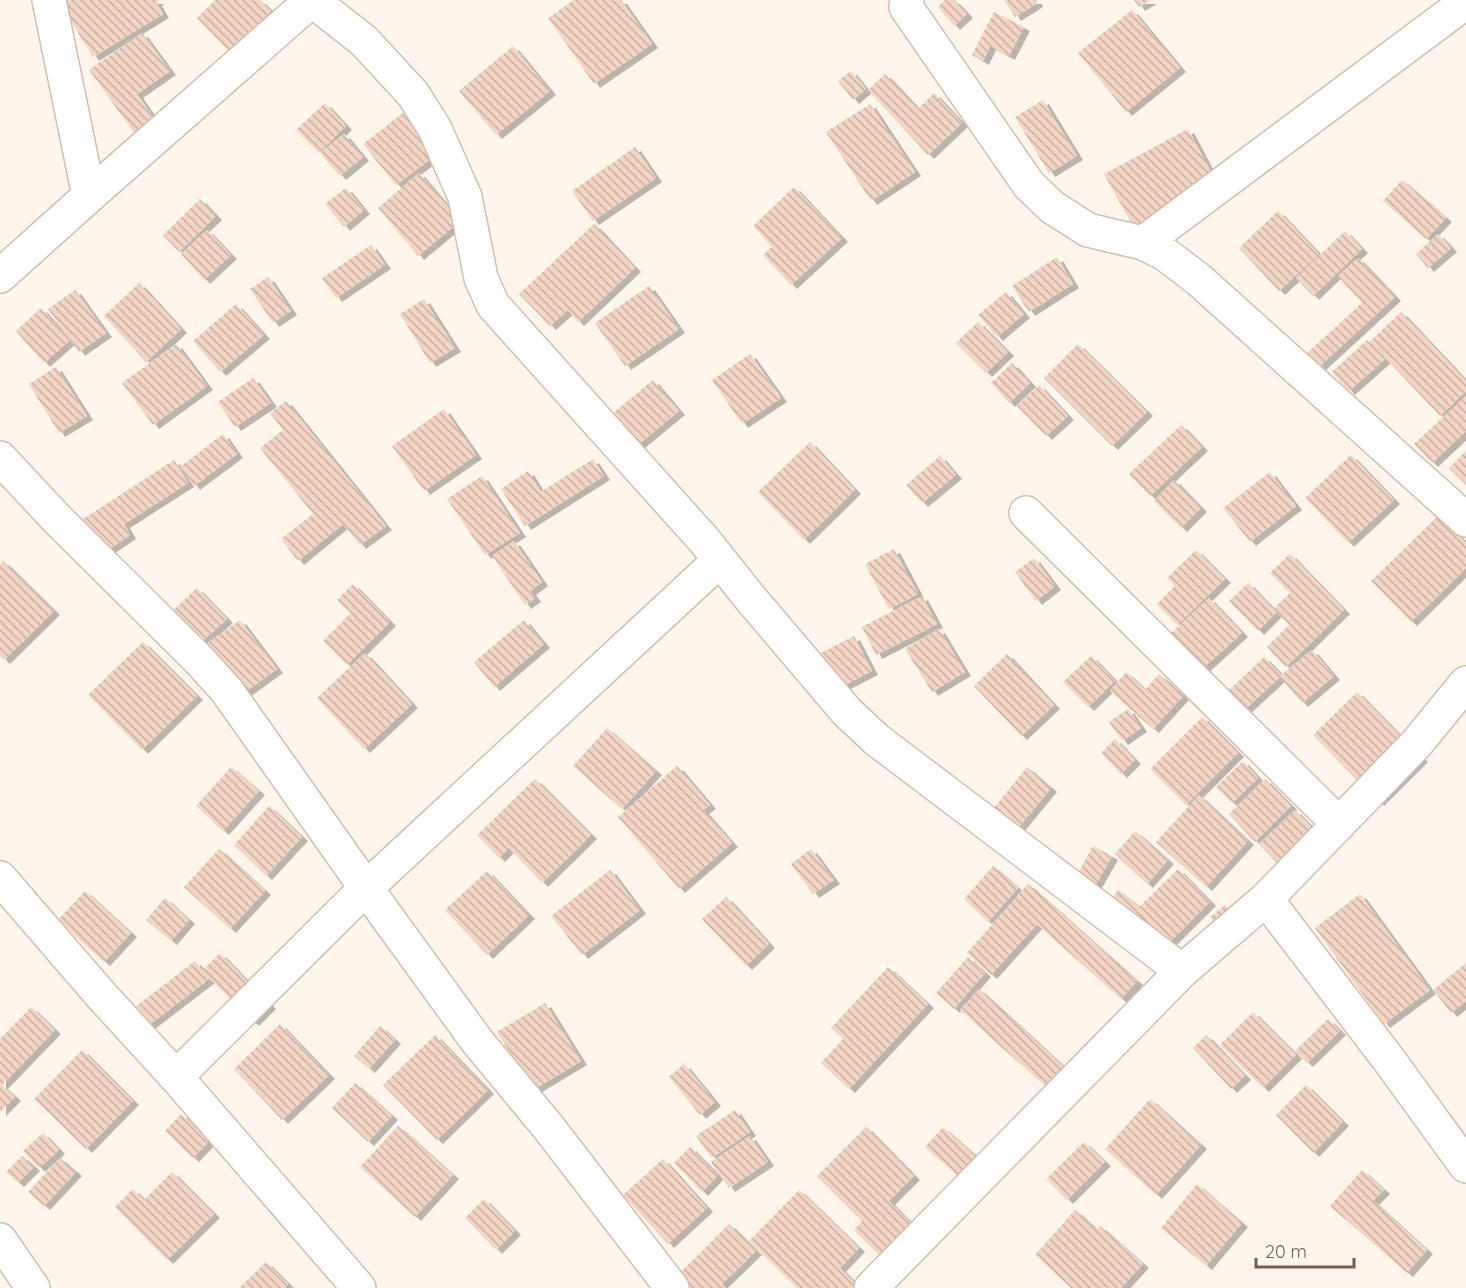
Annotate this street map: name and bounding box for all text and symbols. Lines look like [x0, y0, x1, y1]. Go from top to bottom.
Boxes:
scale bar [1256, 1231, 1354, 1269]
text: 20 m [1265, 1240, 1307, 1263]

